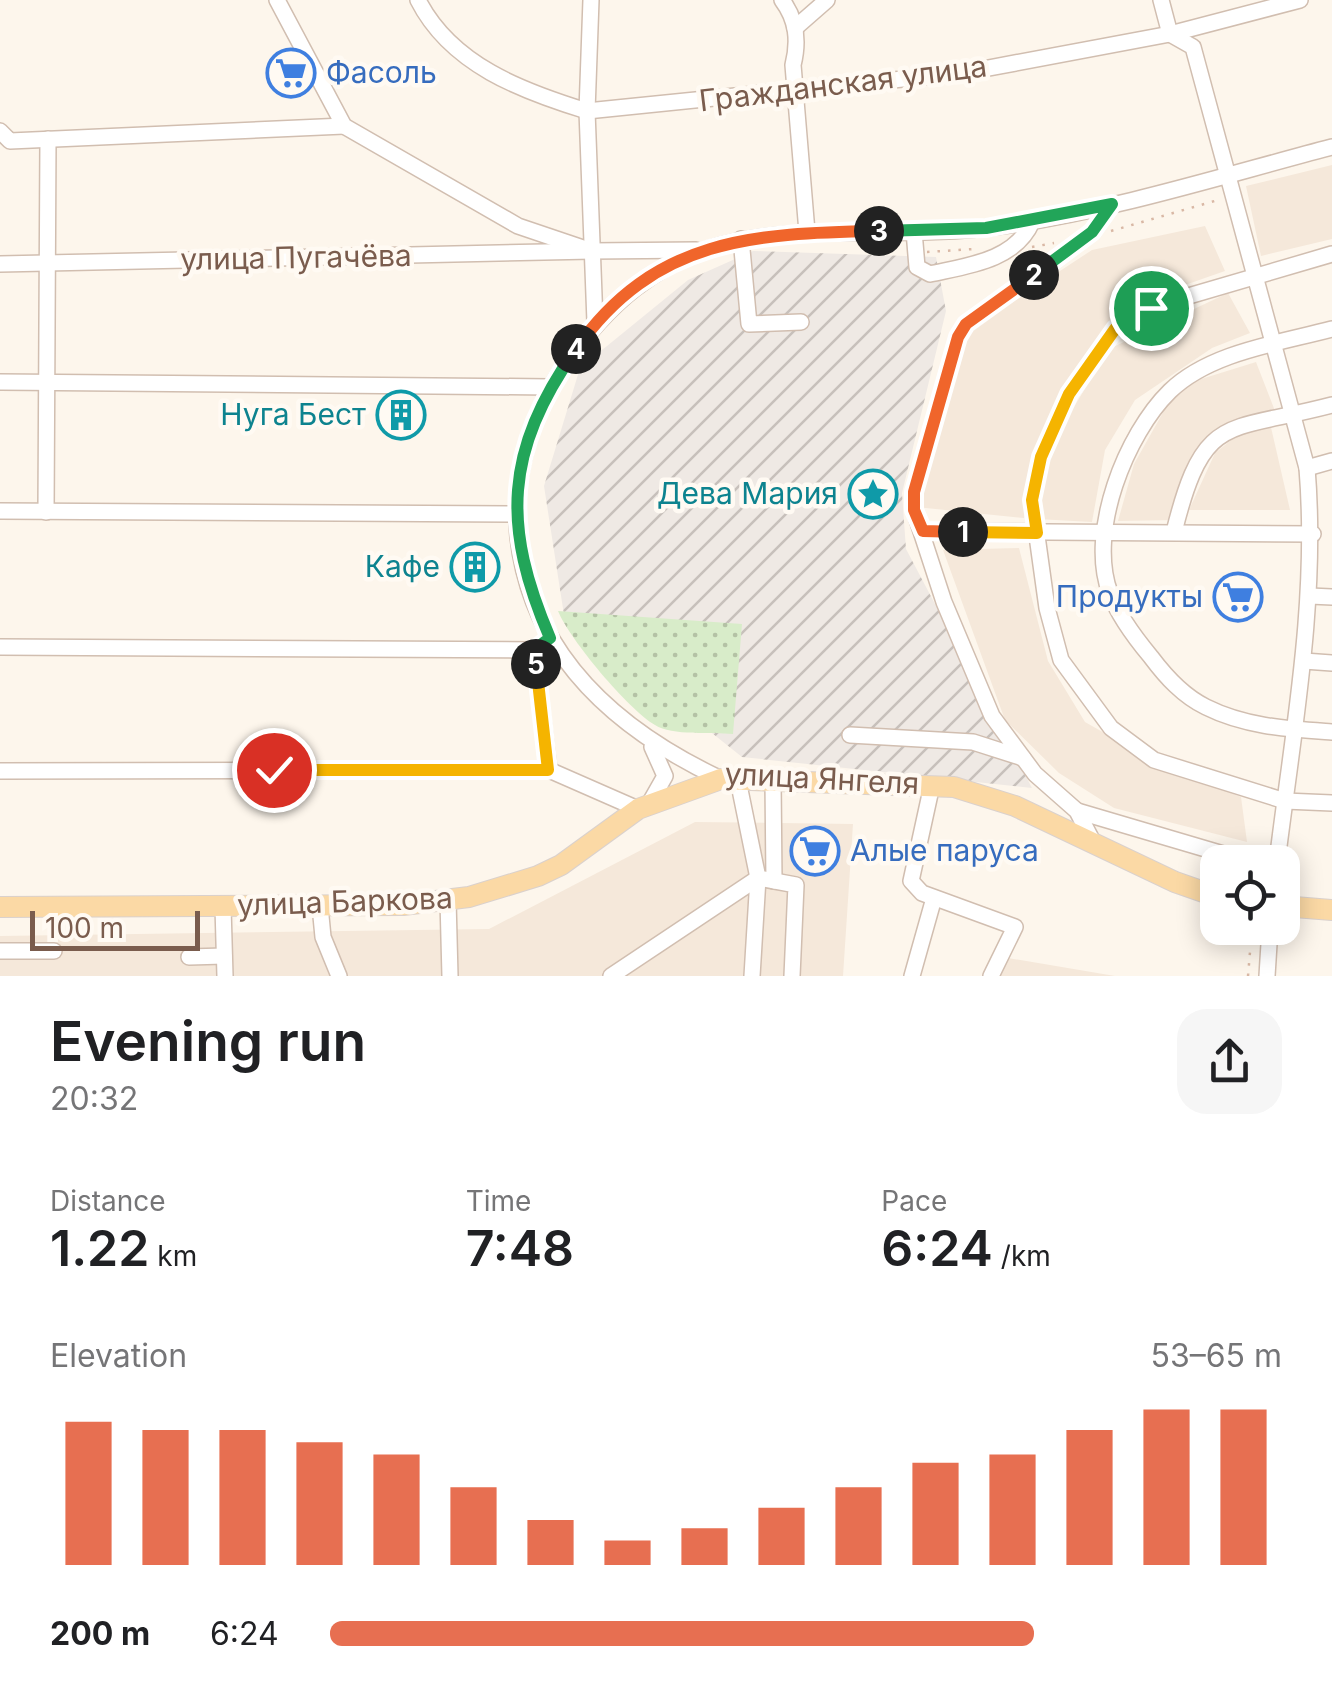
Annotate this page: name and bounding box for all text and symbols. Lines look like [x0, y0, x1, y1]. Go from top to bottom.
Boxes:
supermarket icon: Фасоль [265, 47, 317, 99]
street label: Гражданская улица [697, 48, 989, 119]
place label: Фасоль [326, 54, 437, 90]
pin: 3 [854, 206, 904, 256]
text: 3 [870, 214, 888, 248]
street label: улица Пугачёва [180, 237, 412, 277]
pin: 2 [1009, 250, 1059, 300]
text: 2 [1025, 258, 1043, 292]
pin [1109, 266, 1194, 351]
icon: arrive [1124, 281, 1179, 336]
pin: 4 [551, 324, 601, 374]
text: 4 [567, 332, 585, 366]
building icon: Нуга Бест [375, 389, 427, 441]
place label: Нуга Бест [220, 396, 366, 432]
place icon: Дева Мария [847, 468, 899, 520]
place label: Дева Мария [657, 475, 838, 511]
pin: 1 [938, 507, 988, 557]
text: 1 [957, 515, 969, 549]
building icon: Кафе [449, 541, 501, 593]
place label: Кафе [365, 548, 440, 584]
supermarket icon: Продукты [1212, 571, 1264, 623]
place label: Продукты [1056, 578, 1203, 614]
pin: 5 [511, 639, 561, 689]
text: 5 [527, 647, 545, 681]
pin [232, 728, 317, 813]
icon: check [247, 743, 302, 798]
street label: улица Янгеля [724, 755, 920, 801]
supermarket icon: Алые паруса [789, 825, 841, 877]
place label: Алые паруса [850, 832, 1039, 868]
map controls [1200, 845, 1300, 945]
button: locate [1200, 845, 1300, 945]
street label: улица Баркова [237, 879, 453, 923]
scale bar [30, 906, 200, 950]
text: 100 m [45, 911, 124, 945]
text: Evening run [50, 1008, 366, 1074]
button: share [1177, 1009, 1282, 1114]
text: 20:32 [50, 1079, 138, 1118]
text: Distance [50, 1184, 166, 1218]
text: Time [466, 1184, 531, 1218]
text: Pace [881, 1184, 947, 1218]
text: 1.22 [50, 1218, 149, 1278]
text: 7:48 [466, 1218, 574, 1278]
text: 6:24 [881, 1218, 993, 1278]
text: km [149, 1239, 197, 1273]
text: /km [993, 1239, 1051, 1273]
text: Elevation [50, 1336, 187, 1375]
text: 53–65 m [1150, 1336, 1282, 1375]
text: 200 m [50, 1614, 150, 1653]
text: 6:24 [210, 1614, 279, 1653]

